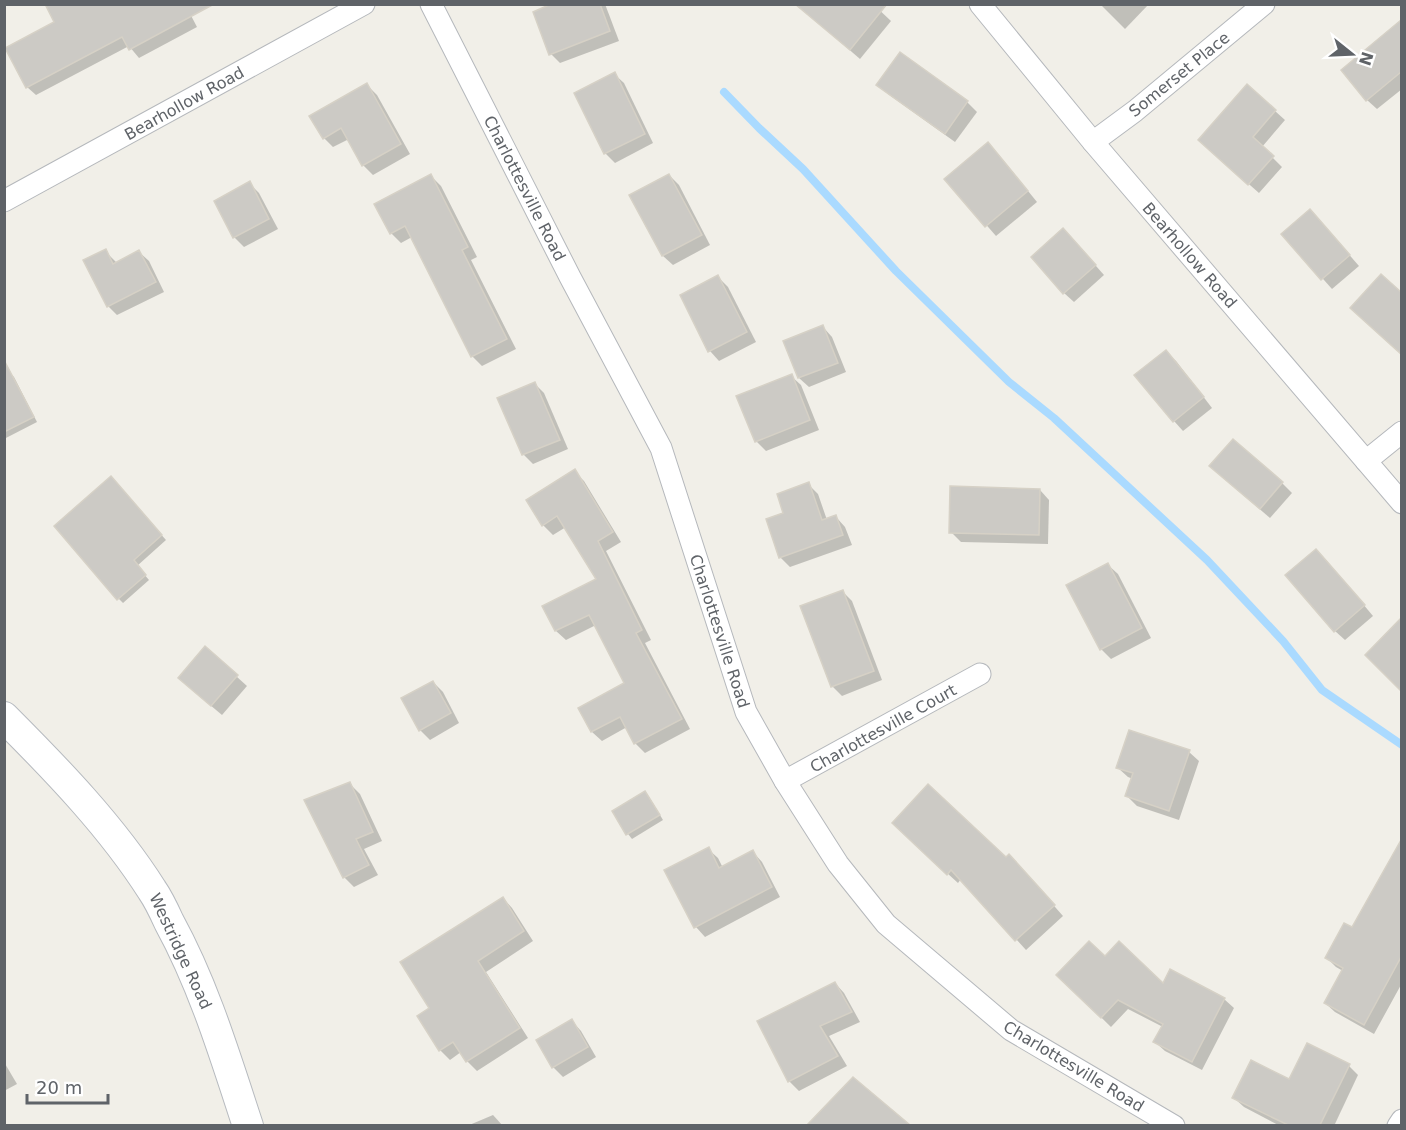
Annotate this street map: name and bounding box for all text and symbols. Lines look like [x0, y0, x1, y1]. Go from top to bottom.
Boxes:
north arrow [1322, 24, 1382, 84]
street label: Somerset Place [1125, 28, 1233, 121]
text: N [1355, 49, 1377, 68]
street label: Bearhollow Road [121, 63, 247, 144]
street label: Charlottesville Road [480, 112, 569, 264]
street label: Bearhollow Road [1139, 199, 1241, 312]
street label: Charlottesville Road [686, 552, 753, 710]
street label: Charlottesville Court [807, 680, 960, 777]
street label: Westridge Road [145, 890, 216, 1012]
street label: Charlottesville Road [1000, 1017, 1147, 1116]
scale bar [27, 1067, 108, 1105]
text: 20 m [36, 1077, 82, 1098]

